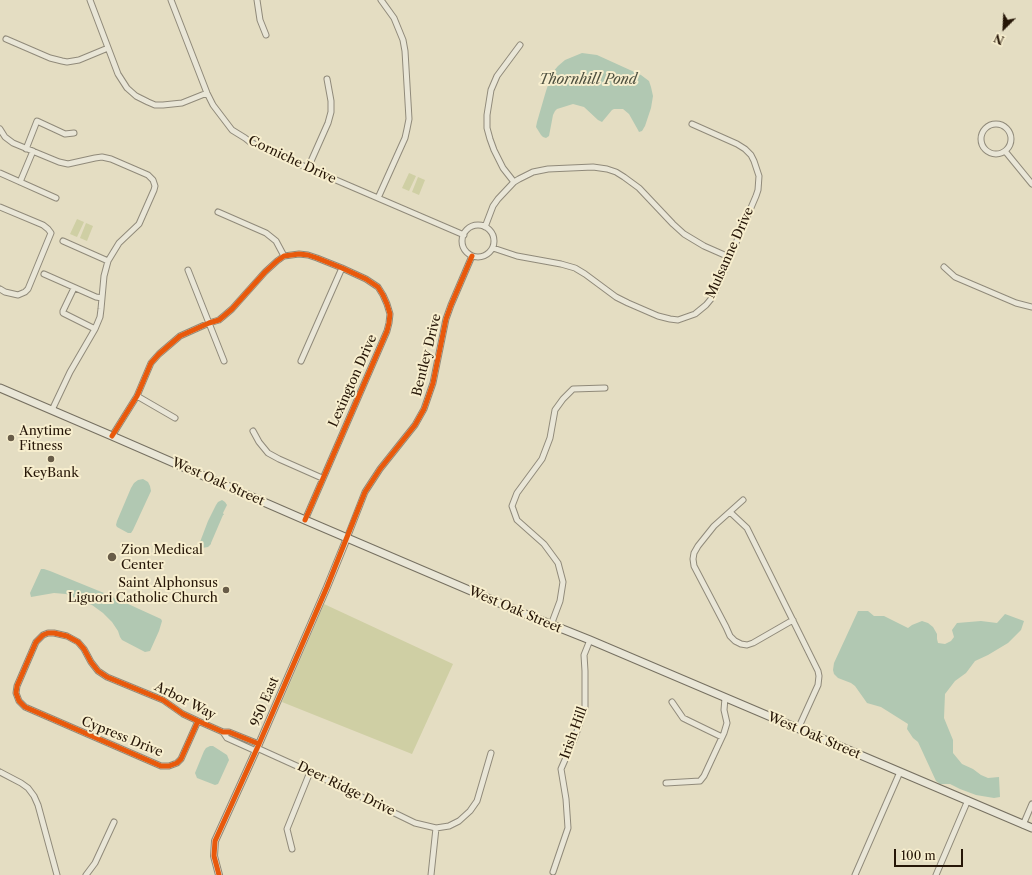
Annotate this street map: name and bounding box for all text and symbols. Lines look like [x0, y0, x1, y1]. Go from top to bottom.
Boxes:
north arrow [984, 8, 1024, 48]
text: N [992, 31, 1006, 47]
water label: Thornhill Pond [539, 72, 637, 88]
street label: Corniche Drive [246, 133, 338, 187]
street label: Mulsanne Drive [703, 205, 757, 301]
street label: Bentley Drive [409, 312, 445, 398]
street label: Lexington Drive [326, 332, 380, 430]
place label: Anytime Fitness [19, 423, 72, 454]
marker: Anytime Fitness [6, 433, 16, 443]
marker: KeyBank [46, 454, 56, 464]
street label: West Oak Street [169, 455, 267, 509]
place label: KeyBank [23, 465, 79, 481]
place label: Zion Medical Center [121, 542, 203, 573]
marker: Zion Medical Center [106, 551, 118, 563]
place label: Saint Alphonsus Liguori Catholic Church [68, 575, 218, 606]
street label: West Oak Street [466, 583, 564, 637]
marker: Saint Alphonsus Liguori Catholic Church [221, 585, 231, 595]
street label: 950 East [248, 675, 282, 729]
street label: Arbor Way [152, 679, 218, 723]
street label: Irish Hill [557, 705, 591, 761]
street label: West Oak Street [765, 709, 863, 763]
street label: Cypress Drive [79, 714, 165, 760]
street label: Deer Ridge Drive [295, 759, 397, 819]
scale bar [896, 841, 965, 867]
text: 100 m [901, 848, 936, 863]

